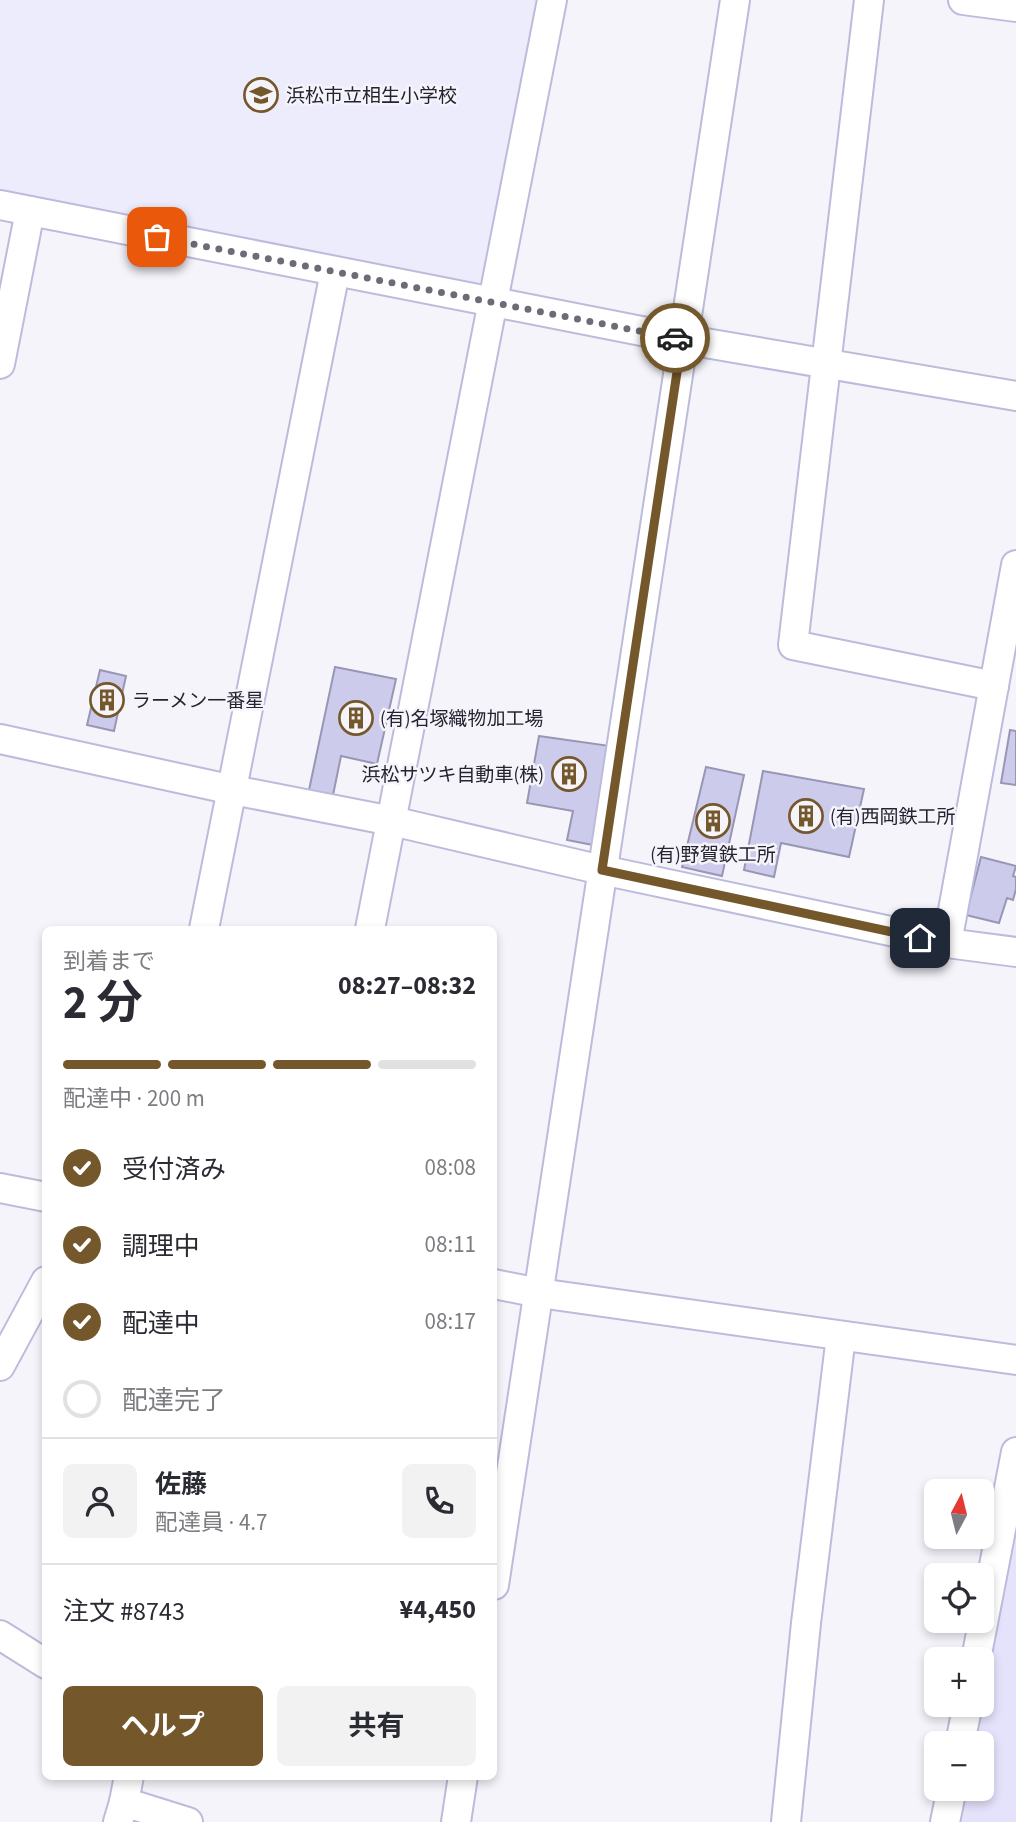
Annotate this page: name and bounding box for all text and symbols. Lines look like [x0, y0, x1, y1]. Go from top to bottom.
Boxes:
school or university icon: 浜松市立相生小学校 [242, 76, 280, 114]
place label: 浜松市立相生小学校 [286, 83, 457, 110]
pin [127, 207, 187, 267]
icon: bag [138, 218, 176, 256]
courier [640, 303, 710, 373]
icon: car [656, 319, 694, 357]
building icon: ラーメン一番星 [88, 681, 126, 719]
place label: ラーメン一番星 [132, 688, 264, 715]
building icon: (有)名塚織物加工場 [337, 699, 375, 737]
place label: (有)名塚織物加工場 [380, 706, 544, 733]
building icon: 浜松サツキ自動車(株) [550, 755, 588, 793]
place label: 浜松サツキ自動車(株) [361, 762, 544, 789]
building icon: (有)西岡鉄工所 [787, 797, 825, 835]
building icon: (有)野賀鉄工所 [694, 802, 732, 840]
place label: (有)西岡鉄工所 [830, 804, 956, 831]
place label: (有)野賀鉄工所 [650, 842, 776, 869]
pin [890, 908, 950, 968]
icon: home [901, 919, 939, 957]
text: 到着まで [63, 945, 155, 978]
text: 08:27–08:32 [338, 967, 476, 1004]
text: 2 分 [63, 971, 143, 1036]
text: 配達中 · 200 m [63, 1082, 205, 1115]
icon: check [63, 1149, 101, 1187]
text: 受付済み [122, 1151, 226, 1188]
text: 08:08 [425, 1151, 476, 1184]
icon: check [63, 1226, 101, 1264]
text: 調理中 [122, 1228, 200, 1265]
text: 08:11 [425, 1228, 476, 1261]
icon: check [63, 1303, 101, 1341]
text: 配達中 [122, 1305, 200, 1342]
text: 08:17 [425, 1305, 476, 1338]
text: 配達完了 [122, 1382, 226, 1419]
button: person [63, 1464, 137, 1538]
button: phone [402, 1464, 476, 1538]
text: 佐藤 [155, 1466, 207, 1503]
north arrow [924, 1479, 994, 1549]
map controls [924, 1479, 994, 1801]
text: 配達員 · 4.7 [155, 1506, 268, 1539]
button: locate [924, 1563, 994, 1633]
text: ¥4,450 [400, 1591, 476, 1628]
text: 注文 #8743 [63, 1593, 185, 1630]
button: + [924, 1647, 994, 1717]
button: ヘルプ [63, 1686, 263, 1766]
button: 共有 [277, 1686, 476, 1766]
button: − [924, 1731, 994, 1801]

